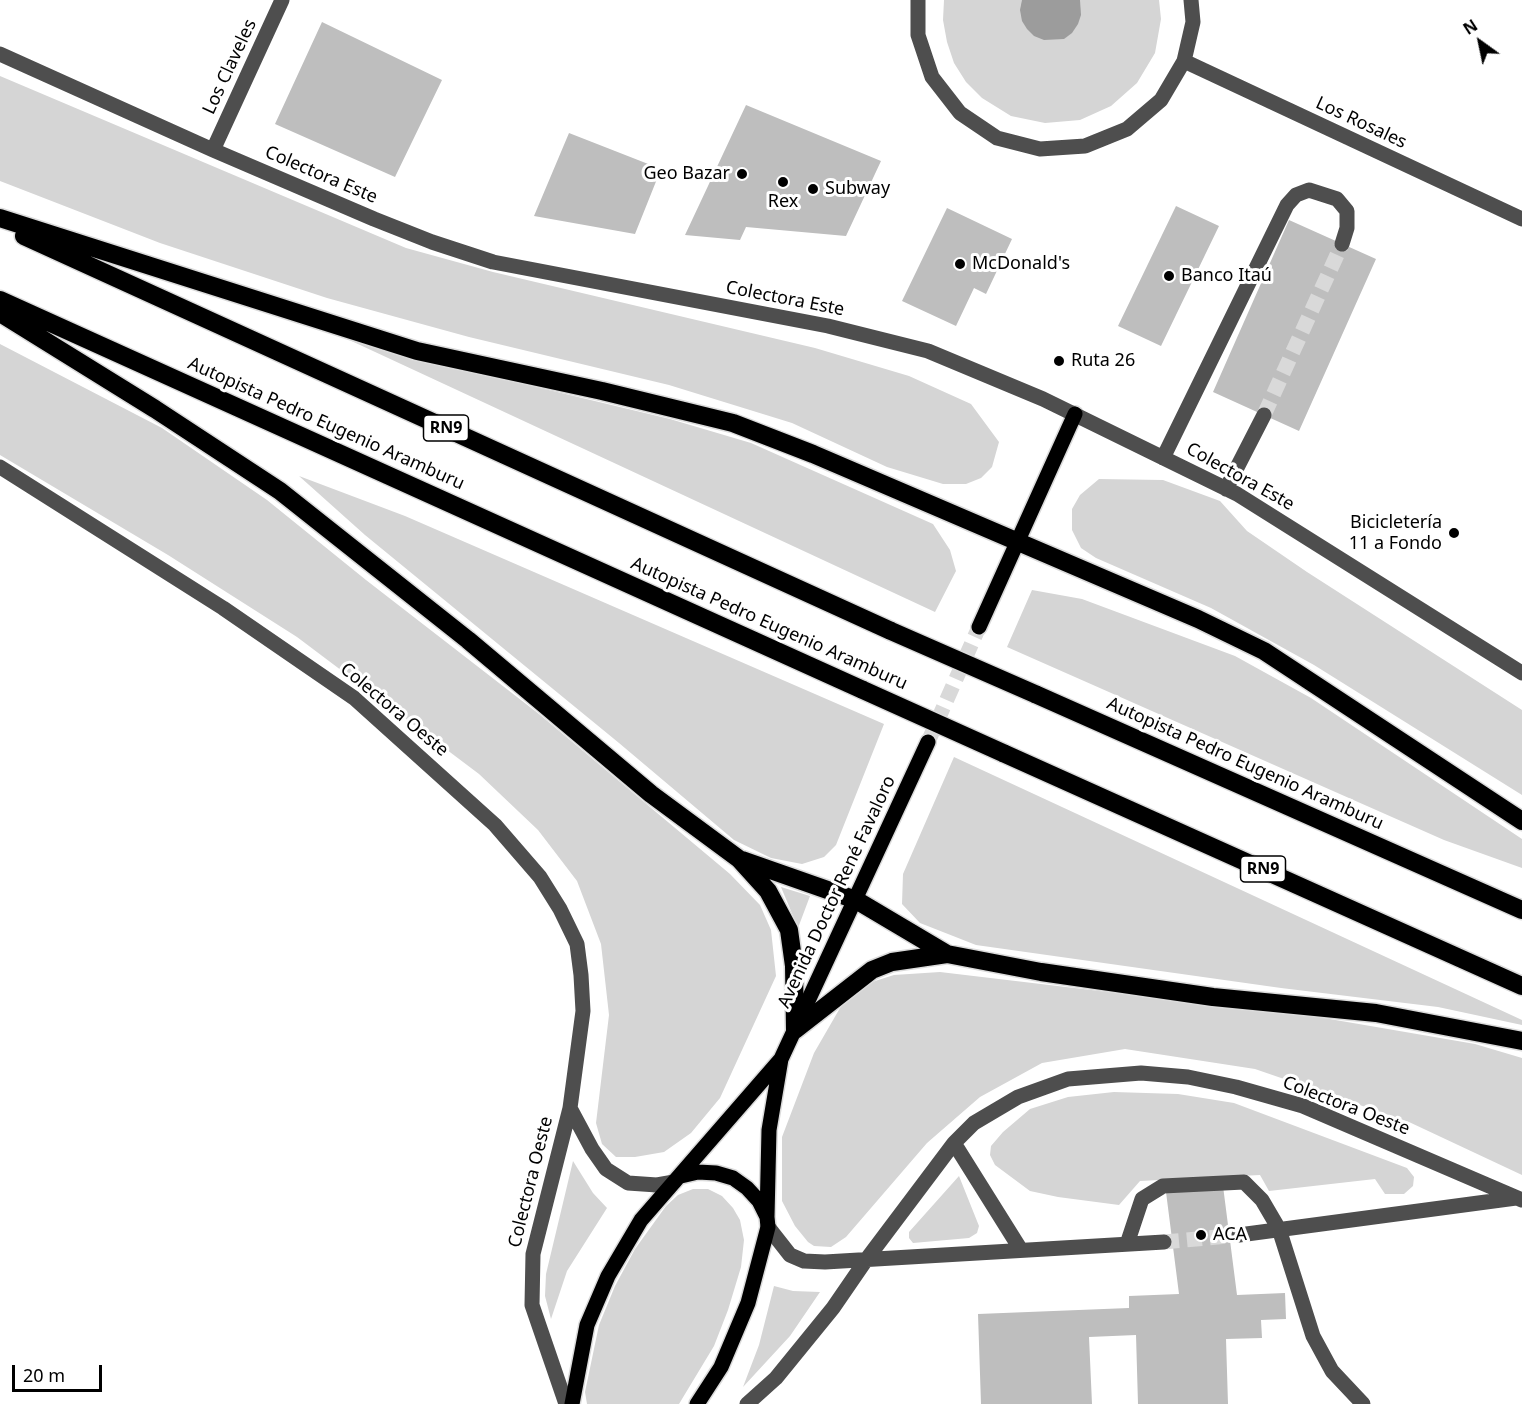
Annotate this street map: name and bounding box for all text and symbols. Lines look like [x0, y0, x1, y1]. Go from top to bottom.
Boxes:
north arrow [1450, 12, 1510, 72]
text: N [1459, 14, 1482, 40]
street label: Los Claveles [199, 16, 261, 118]
street label: Los Rosales [1312, 93, 1410, 153]
street label: Colectora Este [261, 142, 381, 208]
place label: Geo Bazar [643, 163, 730, 185]
marker: Geo Bazar [735, 167, 749, 181]
marker: Rex [776, 175, 790, 189]
place label: Subway [825, 178, 890, 200]
marker: Subway [806, 182, 820, 196]
place label: Rex [768, 191, 798, 213]
place label: McDonald's [972, 253, 1070, 275]
marker: McDonald's [953, 257, 967, 271]
place label: Banco Itaú [1181, 265, 1272, 287]
marker: Banco Itaú [1162, 269, 1176, 283]
street label: Colectora Este [724, 277, 846, 321]
place label: Ruta 26 [1071, 350, 1135, 372]
street label: Autopista Pedro Eugenio Aramburu [184, 353, 468, 495]
marker: Ruta 26 [1052, 354, 1066, 368]
road number: RN9 [424, 415, 468, 441]
street label: Colectora Este [1182, 438, 1298, 516]
place label: Bicicletería 11 a Fondo [1349, 512, 1442, 554]
marker: Bicicletería 11 a Fondo [1447, 526, 1461, 540]
street label: Autopista Pedro Eugenio Aramburu [627, 553, 911, 695]
street label: Colectora Oeste [336, 659, 452, 761]
street label: Autopista Pedro Eugenio Aramburu [1103, 693, 1387, 835]
street label: Avenida Doctor René Favaloro [774, 772, 900, 1012]
road number: RN9 [1240, 856, 1286, 882]
street label: Colectora Oeste [1279, 1072, 1413, 1140]
street label: Colectora Oeste [504, 1114, 558, 1250]
place label: ACA [1213, 1224, 1247, 1246]
marker: ACA [1194, 1228, 1208, 1242]
scale bar [15, 1353, 105, 1391]
text: 20 m [23, 1363, 65, 1387]

